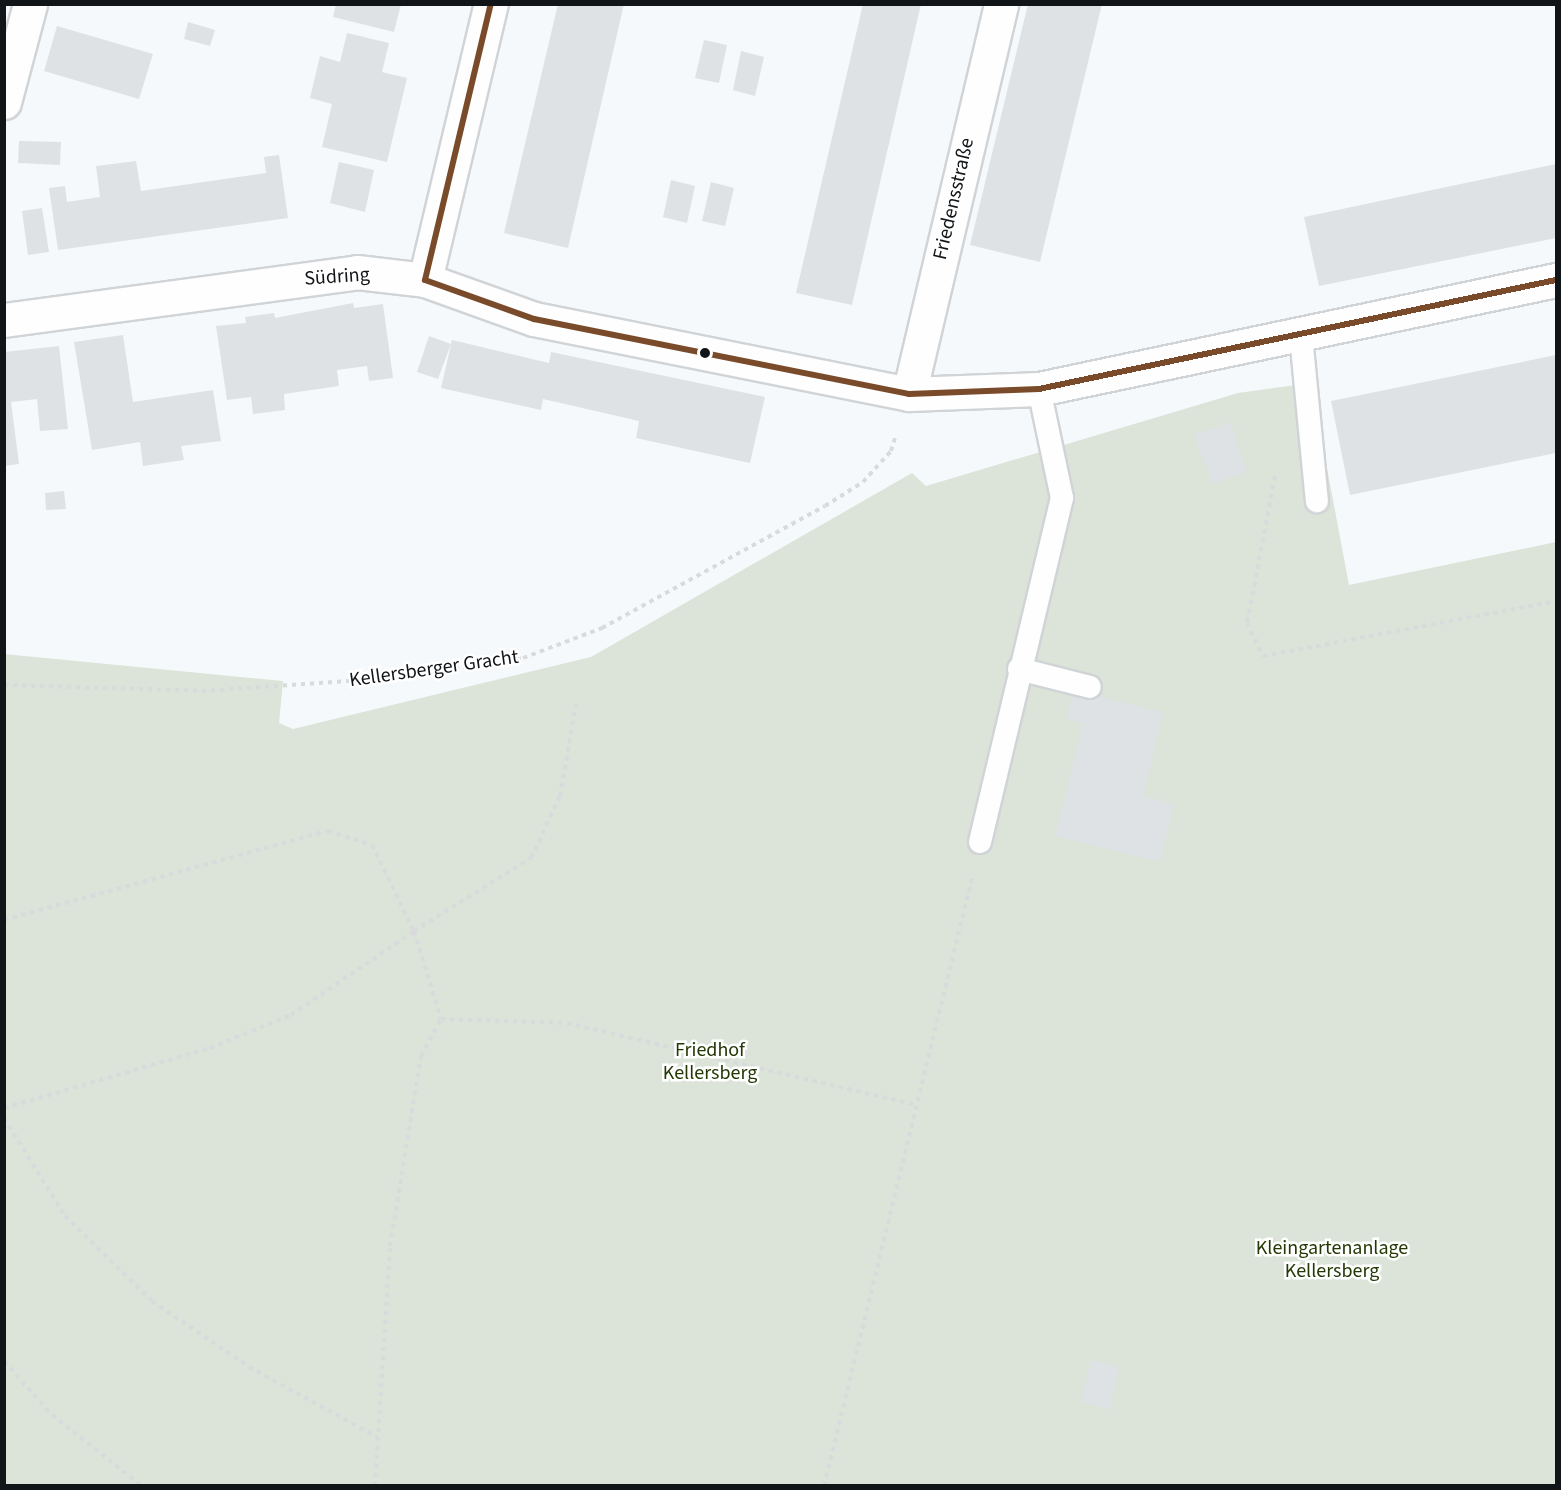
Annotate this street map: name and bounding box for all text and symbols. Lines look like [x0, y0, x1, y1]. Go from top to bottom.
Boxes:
street label: Friedensstraße [928, 136, 980, 262]
street label: Südring [303, 263, 371, 291]
unlabelled marker [699, 347, 711, 359]
street label: Kellersberger Gracht [348, 645, 520, 693]
park label: Friedhof Kellersberg [663, 1039, 757, 1086]
park label: Kleingartenanlage Kellersberg [1256, 1236, 1408, 1283]

